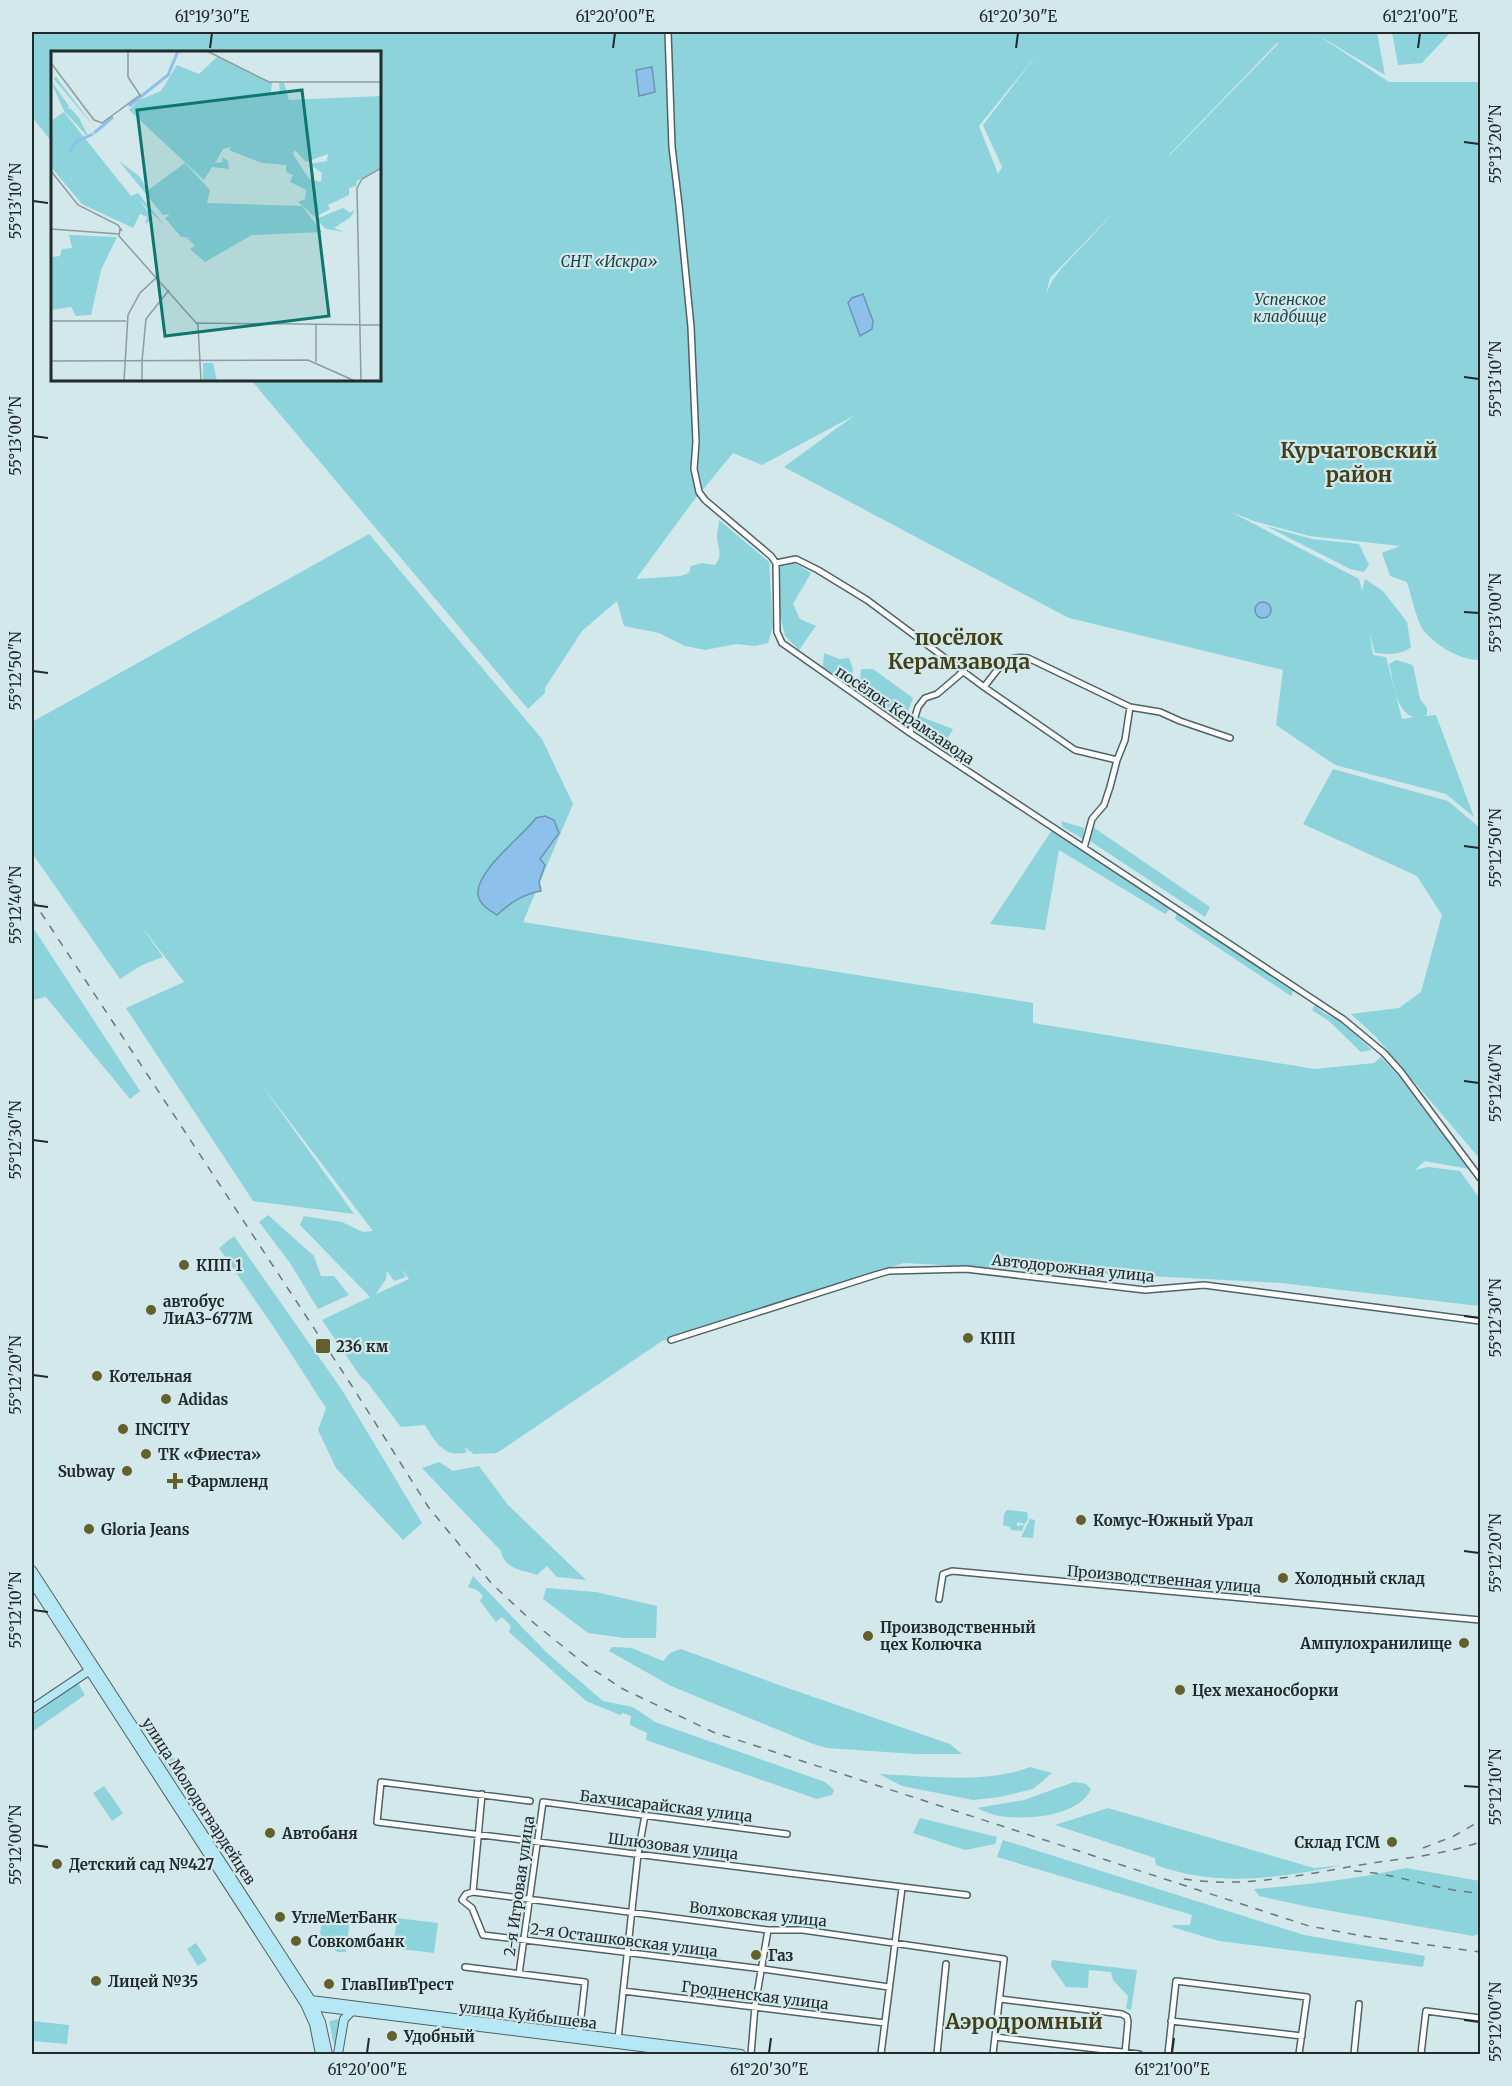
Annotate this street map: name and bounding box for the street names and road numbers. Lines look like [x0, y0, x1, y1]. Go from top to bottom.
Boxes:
street label: посёлок Керамзавода [832, 661, 978, 769]
street label: Автодорожная улица [990, 1250, 1155, 1286]
street label: Производственная улица [1066, 1561, 1262, 1597]
street label: улица Молодогвардейцев [138, 1714, 260, 1888]
street label: Бахчисарайская улица [579, 1786, 753, 1826]
street label: 2-я Игровая улица [500, 1815, 538, 1957]
street label: Шлюзовая улица [607, 1829, 739, 1863]
street label: Волховская улица [688, 1897, 828, 1931]
street label: 2-я Осташковская улица [529, 1919, 719, 1961]
street label: Гродненская улица [680, 1977, 830, 2013]
street label: улица Куйбышева [458, 1997, 598, 2033]

